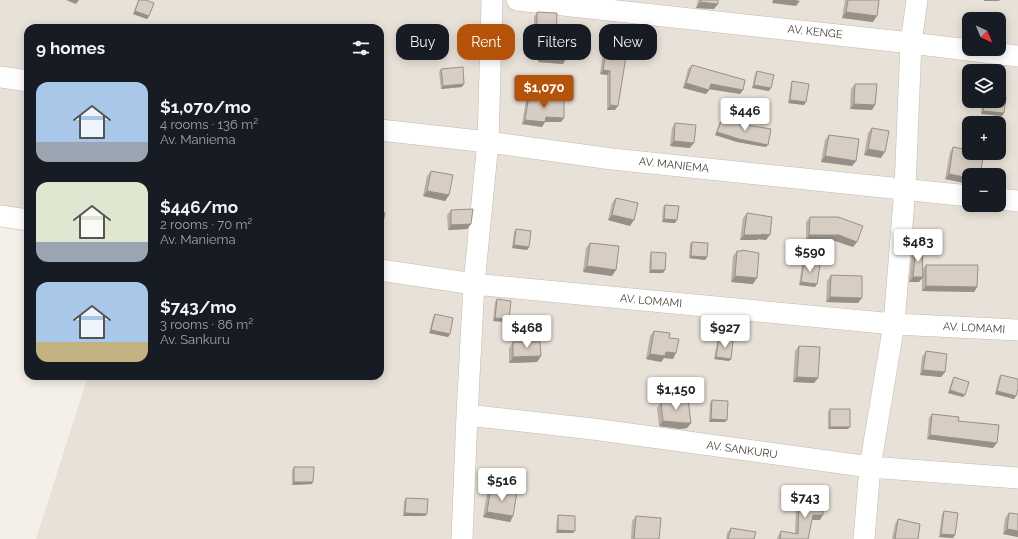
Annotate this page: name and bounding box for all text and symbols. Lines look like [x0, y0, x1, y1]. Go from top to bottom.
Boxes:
north arrow [962, 12, 1006, 56]
map controls [962, 12, 1006, 212]
street label: AV. KENGE [787, 23, 843, 41]
chip: Buy [396, 24, 449, 60]
chip: Rent [457, 24, 515, 60]
chip: Filters [523, 24, 591, 60]
chip: New [599, 24, 657, 60]
icon: filters [350, 37, 372, 59]
text: 9 homes [36, 38, 105, 58]
button: layers [962, 64, 1006, 108]
pin: $1,070 [511, 75, 577, 109]
text: $1,070 [524, 80, 564, 95]
text: $1,070/mo [160, 97, 251, 117]
icon: home [68, 98, 116, 146]
pin: $446 [721, 98, 769, 132]
text: $446 [730, 103, 760, 118]
button: + [962, 116, 1006, 160]
text: 4 rooms · 136 m² [160, 117, 258, 132]
text: Av. Maniema [160, 132, 236, 147]
street label: AV. MANIEMA [638, 155, 710, 175]
button: − [962, 168, 1006, 212]
text: $446/mo [160, 197, 238, 217]
icon: home [68, 198, 116, 246]
text: 2 rooms · 70 m² [160, 217, 252, 232]
pin: $483 [894, 229, 942, 263]
text: Av. Maniema [160, 232, 236, 247]
text: $483 [903, 234, 933, 249]
pin: $590 [786, 239, 834, 273]
text: $590 [794, 244, 826, 259]
street label: AV. LOMAMI [619, 292, 683, 310]
text: $743/mo [160, 297, 236, 317]
icon: home [68, 298, 116, 346]
pin: $468 [503, 315, 551, 349]
pin: $927 [701, 315, 749, 349]
text: 3 rooms · 86 m² [160, 317, 253, 332]
text: $468 [511, 320, 543, 335]
text: $927 [710, 320, 740, 335]
street label: AV. LOMAMI [943, 320, 1005, 336]
text: Av. Sankuru [160, 332, 230, 347]
pin: $1,150 [643, 377, 709, 411]
text: $1,150 [656, 382, 696, 397]
street label: AV. SANKURU [706, 439, 778, 461]
pin: $516 [478, 468, 526, 502]
text: $516 [487, 473, 517, 488]
pin: $743 [781, 485, 829, 519]
text: $743 [790, 490, 820, 505]

